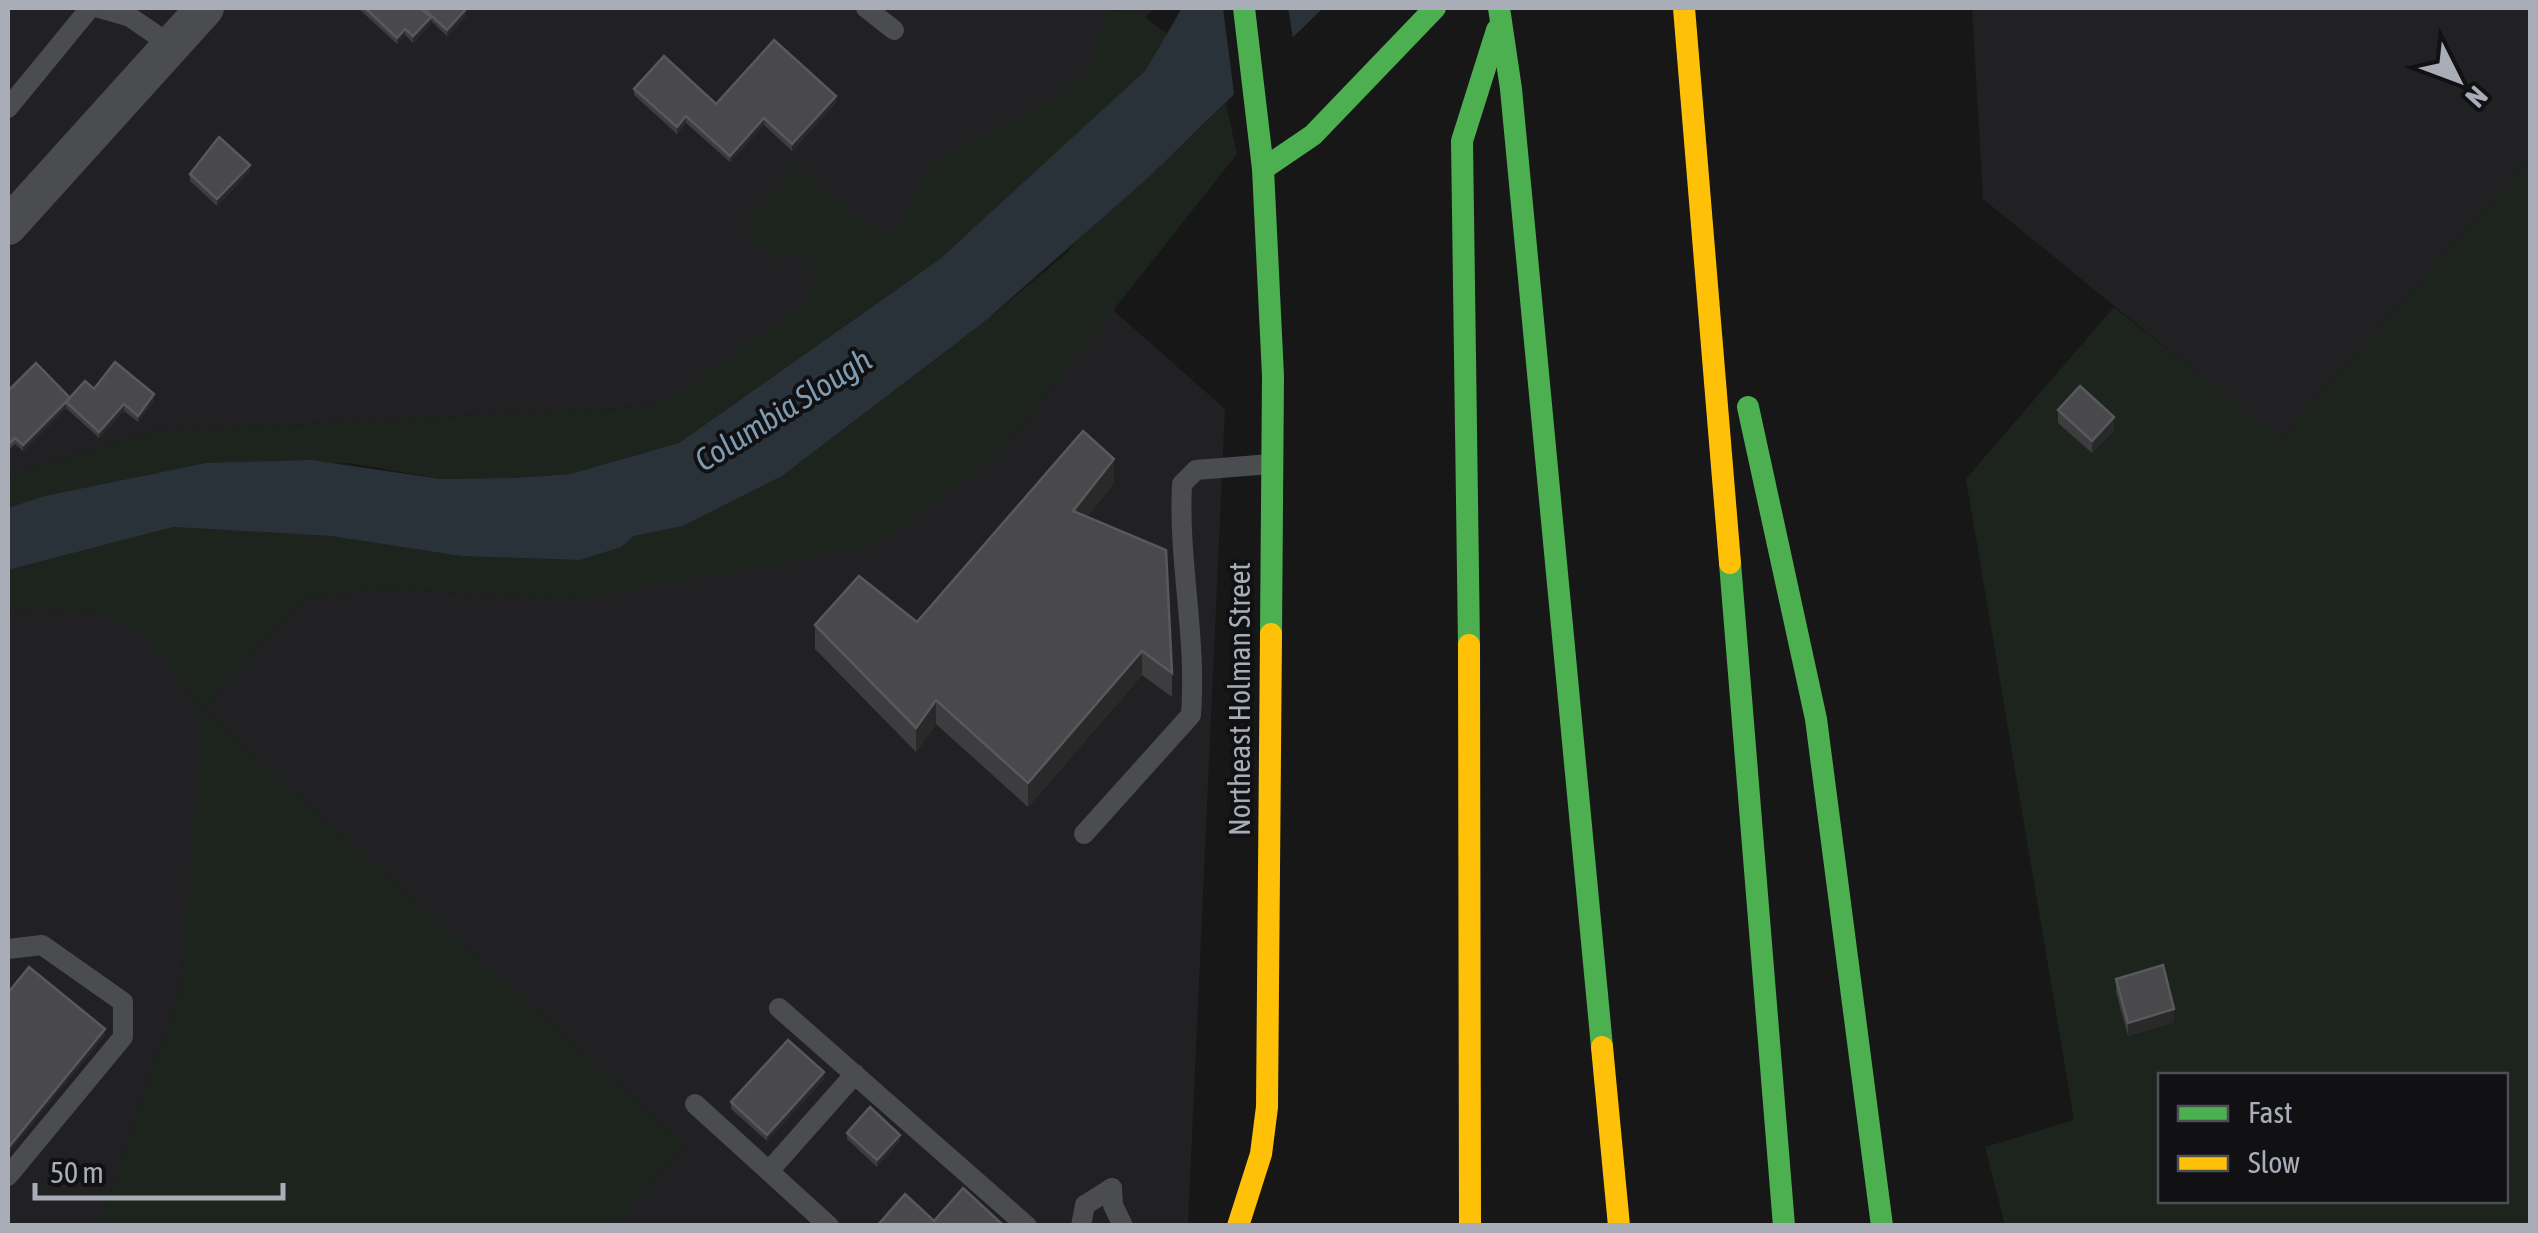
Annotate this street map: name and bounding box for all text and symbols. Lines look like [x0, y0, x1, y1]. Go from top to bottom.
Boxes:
north arrow [2408, 30, 2508, 130]
text: N [2459, 80, 2494, 114]
water label: Columbia Slough [688, 341, 878, 478]
street label: Northeast Holman Street [1222, 562, 1256, 836]
legend [2158, 1073, 2508, 1203]
text: Fast [2248, 1095, 2293, 1129]
scale bar [35, 1138, 282, 1200]
text: Slow [2248, 1145, 2300, 1179]
text: 50 m [50, 1155, 104, 1189]

